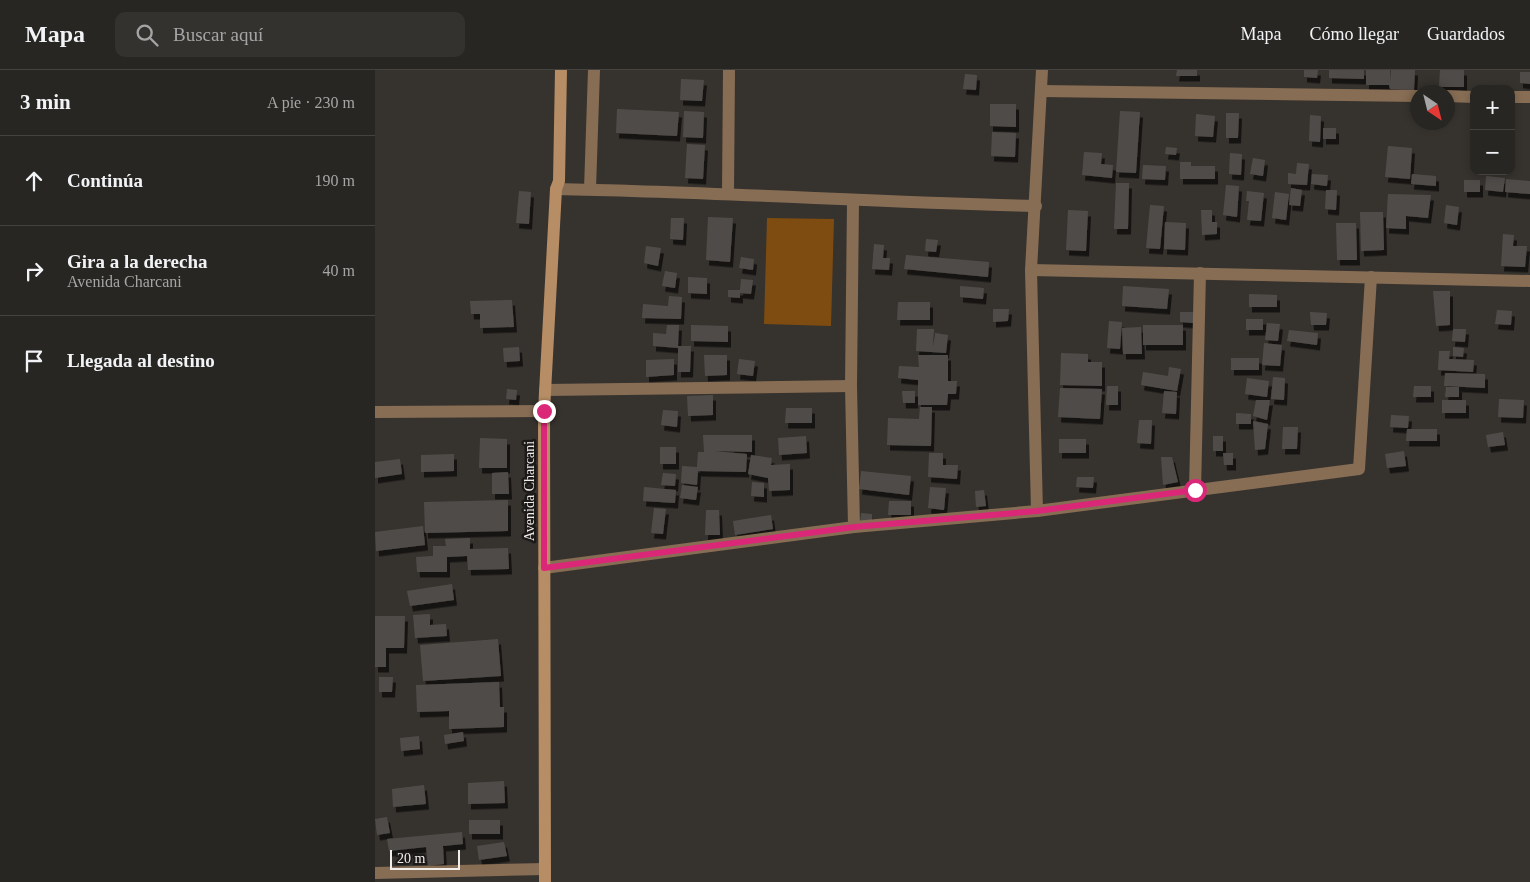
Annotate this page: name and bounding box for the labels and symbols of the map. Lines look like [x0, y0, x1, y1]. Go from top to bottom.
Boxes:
north arrow [1410, 85, 1455, 130]
route end [533, 400, 556, 423]
street label: Avenida Charcani [522, 441, 537, 541]
route start [1184, 479, 1207, 502]
scale bar [390, 847, 460, 870]

